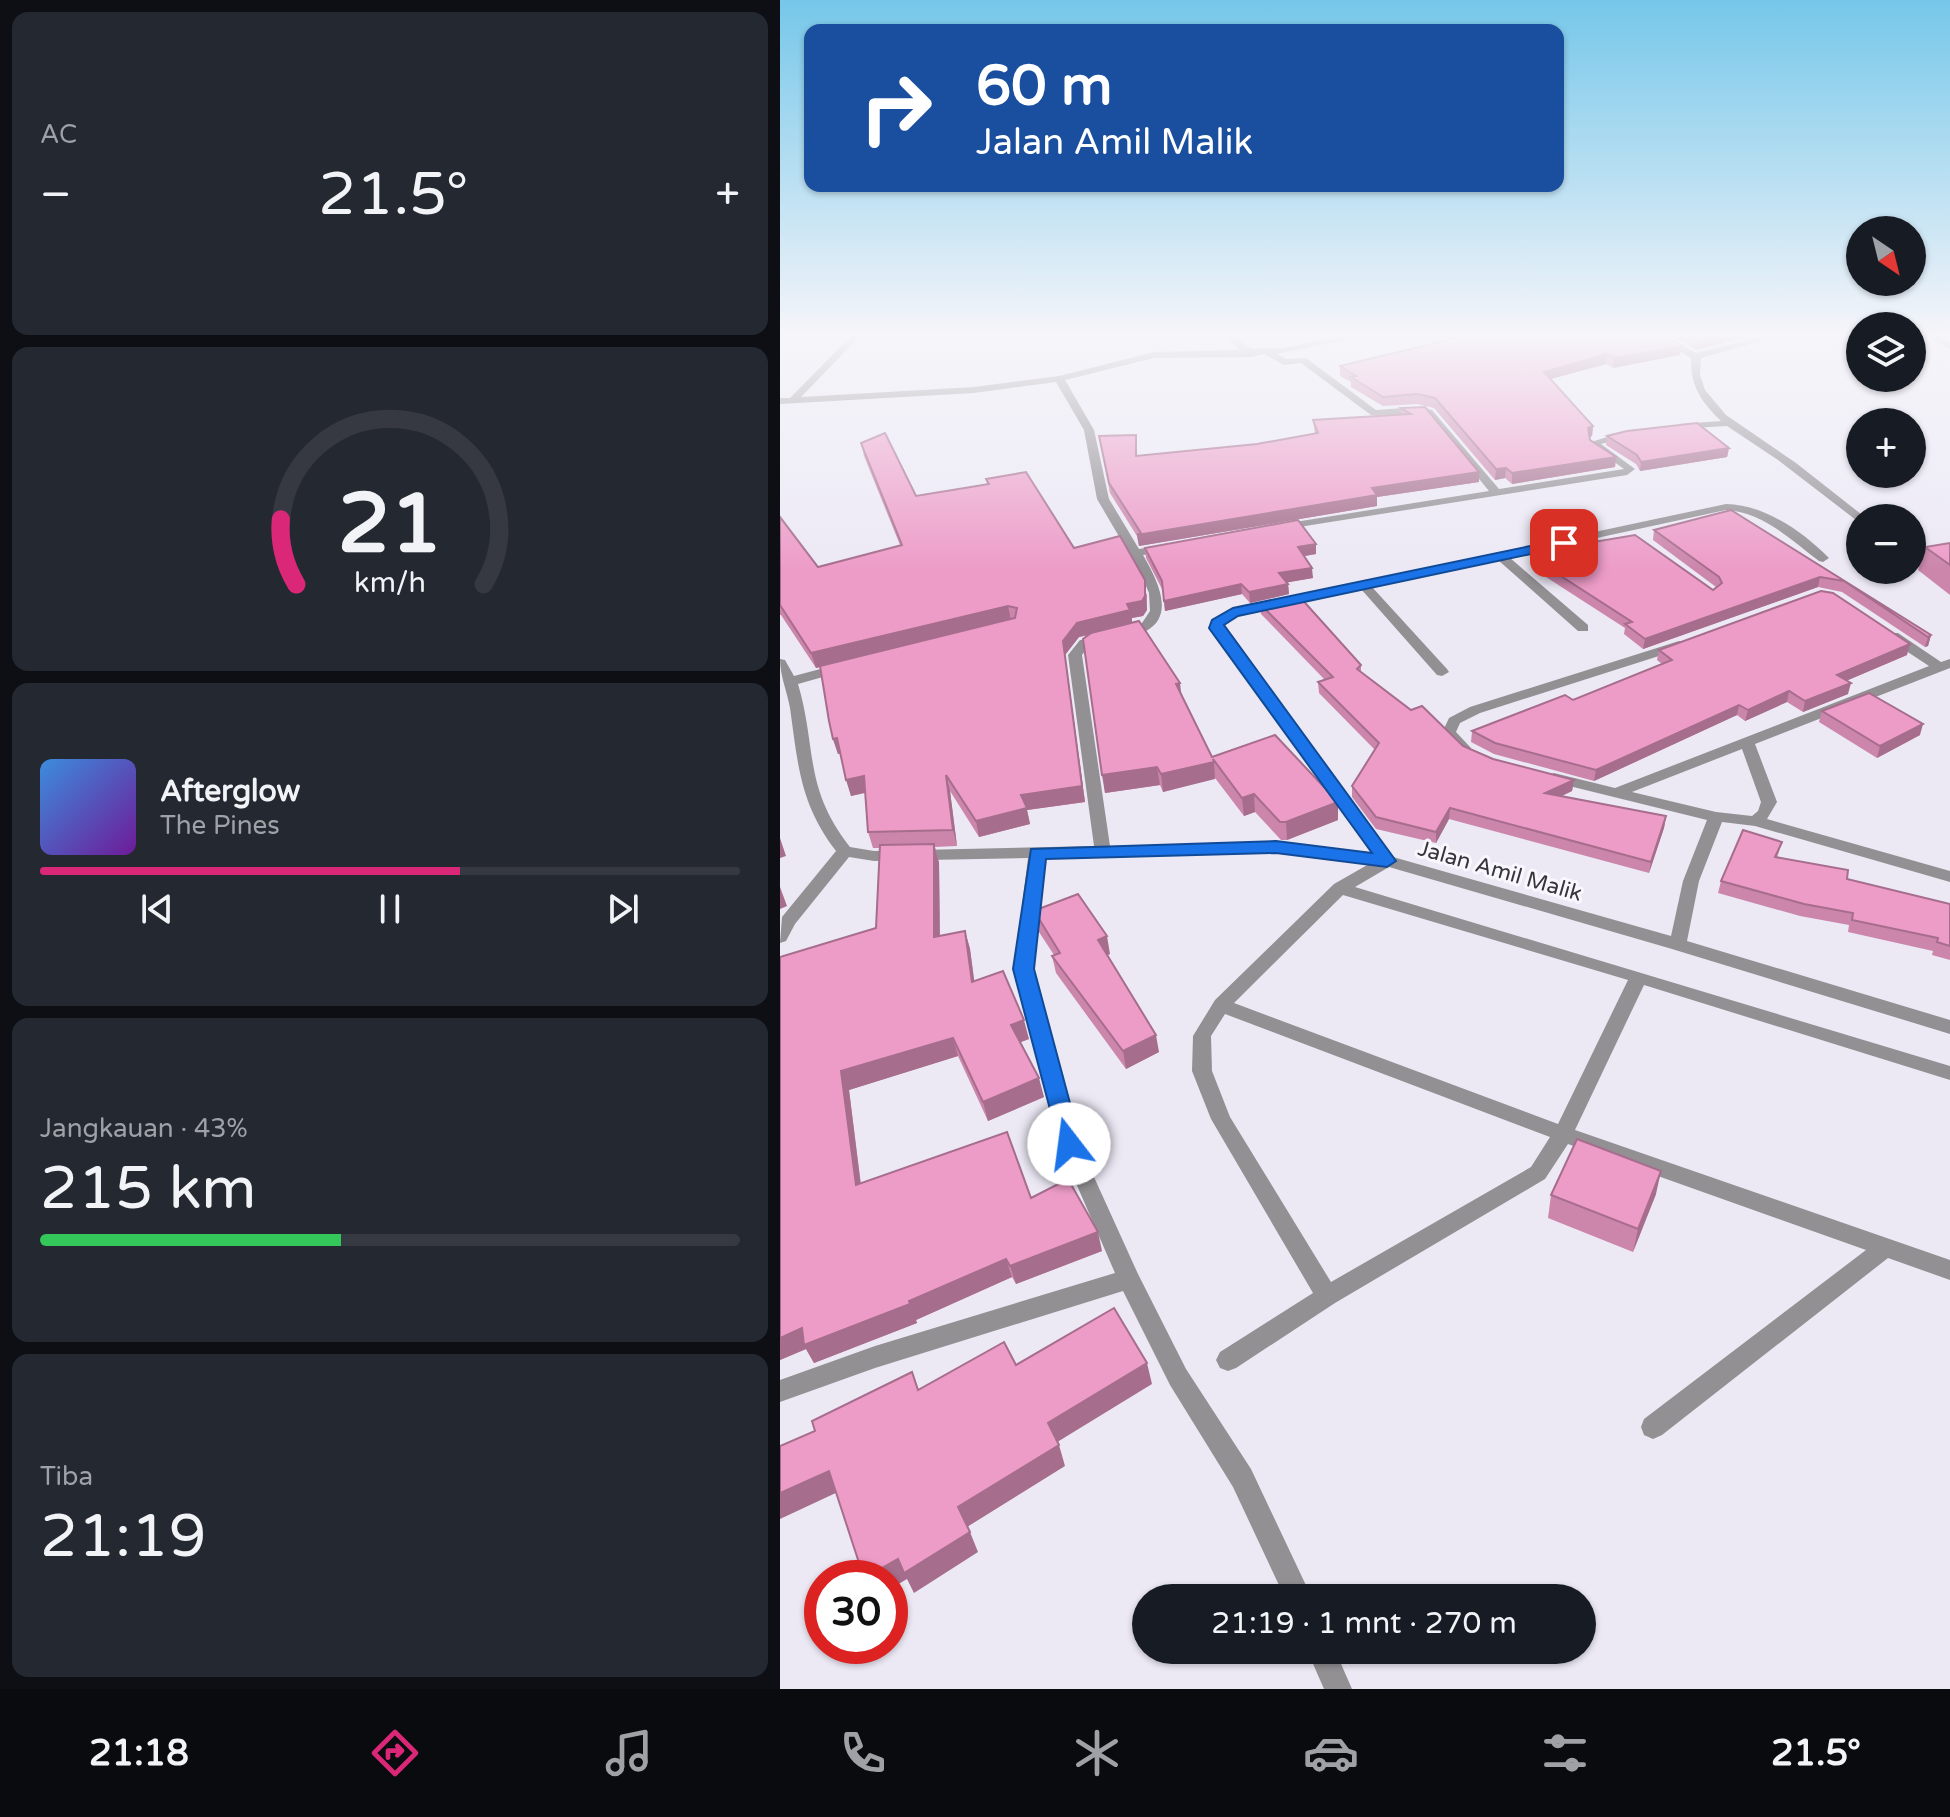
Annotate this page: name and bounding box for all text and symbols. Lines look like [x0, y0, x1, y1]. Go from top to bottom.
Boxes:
text: 60 m [976, 53, 1112, 120]
icon: right [844, 56, 948, 160]
text: AC [40, 119, 77, 150]
text: Jalan Amil Malik [976, 121, 1253, 164]
text: 21.5° [318, 159, 468, 231]
text: − [40, 169, 71, 222]
text: + [715, 169, 740, 222]
north arrow [1846, 216, 1926, 296]
map controls [1846, 216, 1926, 584]
button: layers [1846, 312, 1926, 392]
button: + [1846, 408, 1926, 488]
text: 21 [338, 475, 442, 575]
button: − [1846, 504, 1926, 584]
pin [1530, 509, 1598, 577]
icon: arrive [1542, 521, 1586, 565]
text: km/h [354, 566, 426, 600]
text: Afterglow [160, 773, 300, 810]
text: The Pines [160, 810, 280, 841]
street label: Jalan Amil Malik [1415, 835, 1585, 907]
icon: previous [135, 887, 179, 931]
icon: pause [368, 887, 412, 931]
icon: next [601, 887, 645, 931]
position arrow [1027, 1102, 1111, 1186]
text: Jangkauan · 43% [40, 1113, 248, 1144]
text: 215 km [40, 1153, 256, 1225]
text: Tiba [40, 1461, 93, 1492]
text: 21:19 [40, 1501, 206, 1573]
speed limit sign: 30 [804, 1560, 908, 1664]
text: 21:19 · 1 mnt · 270 m [1211, 1605, 1517, 1642]
icon: directions [367, 1725, 423, 1781]
icon: music [601, 1725, 657, 1781]
icon: phone [835, 1725, 891, 1781]
icon: climate [1069, 1725, 1125, 1781]
icon: car [1303, 1725, 1359, 1781]
icon: filters [1537, 1725, 1593, 1781]
text: 21:18 [89, 1732, 189, 1775]
text: 21.5° [1771, 1732, 1861, 1775]

